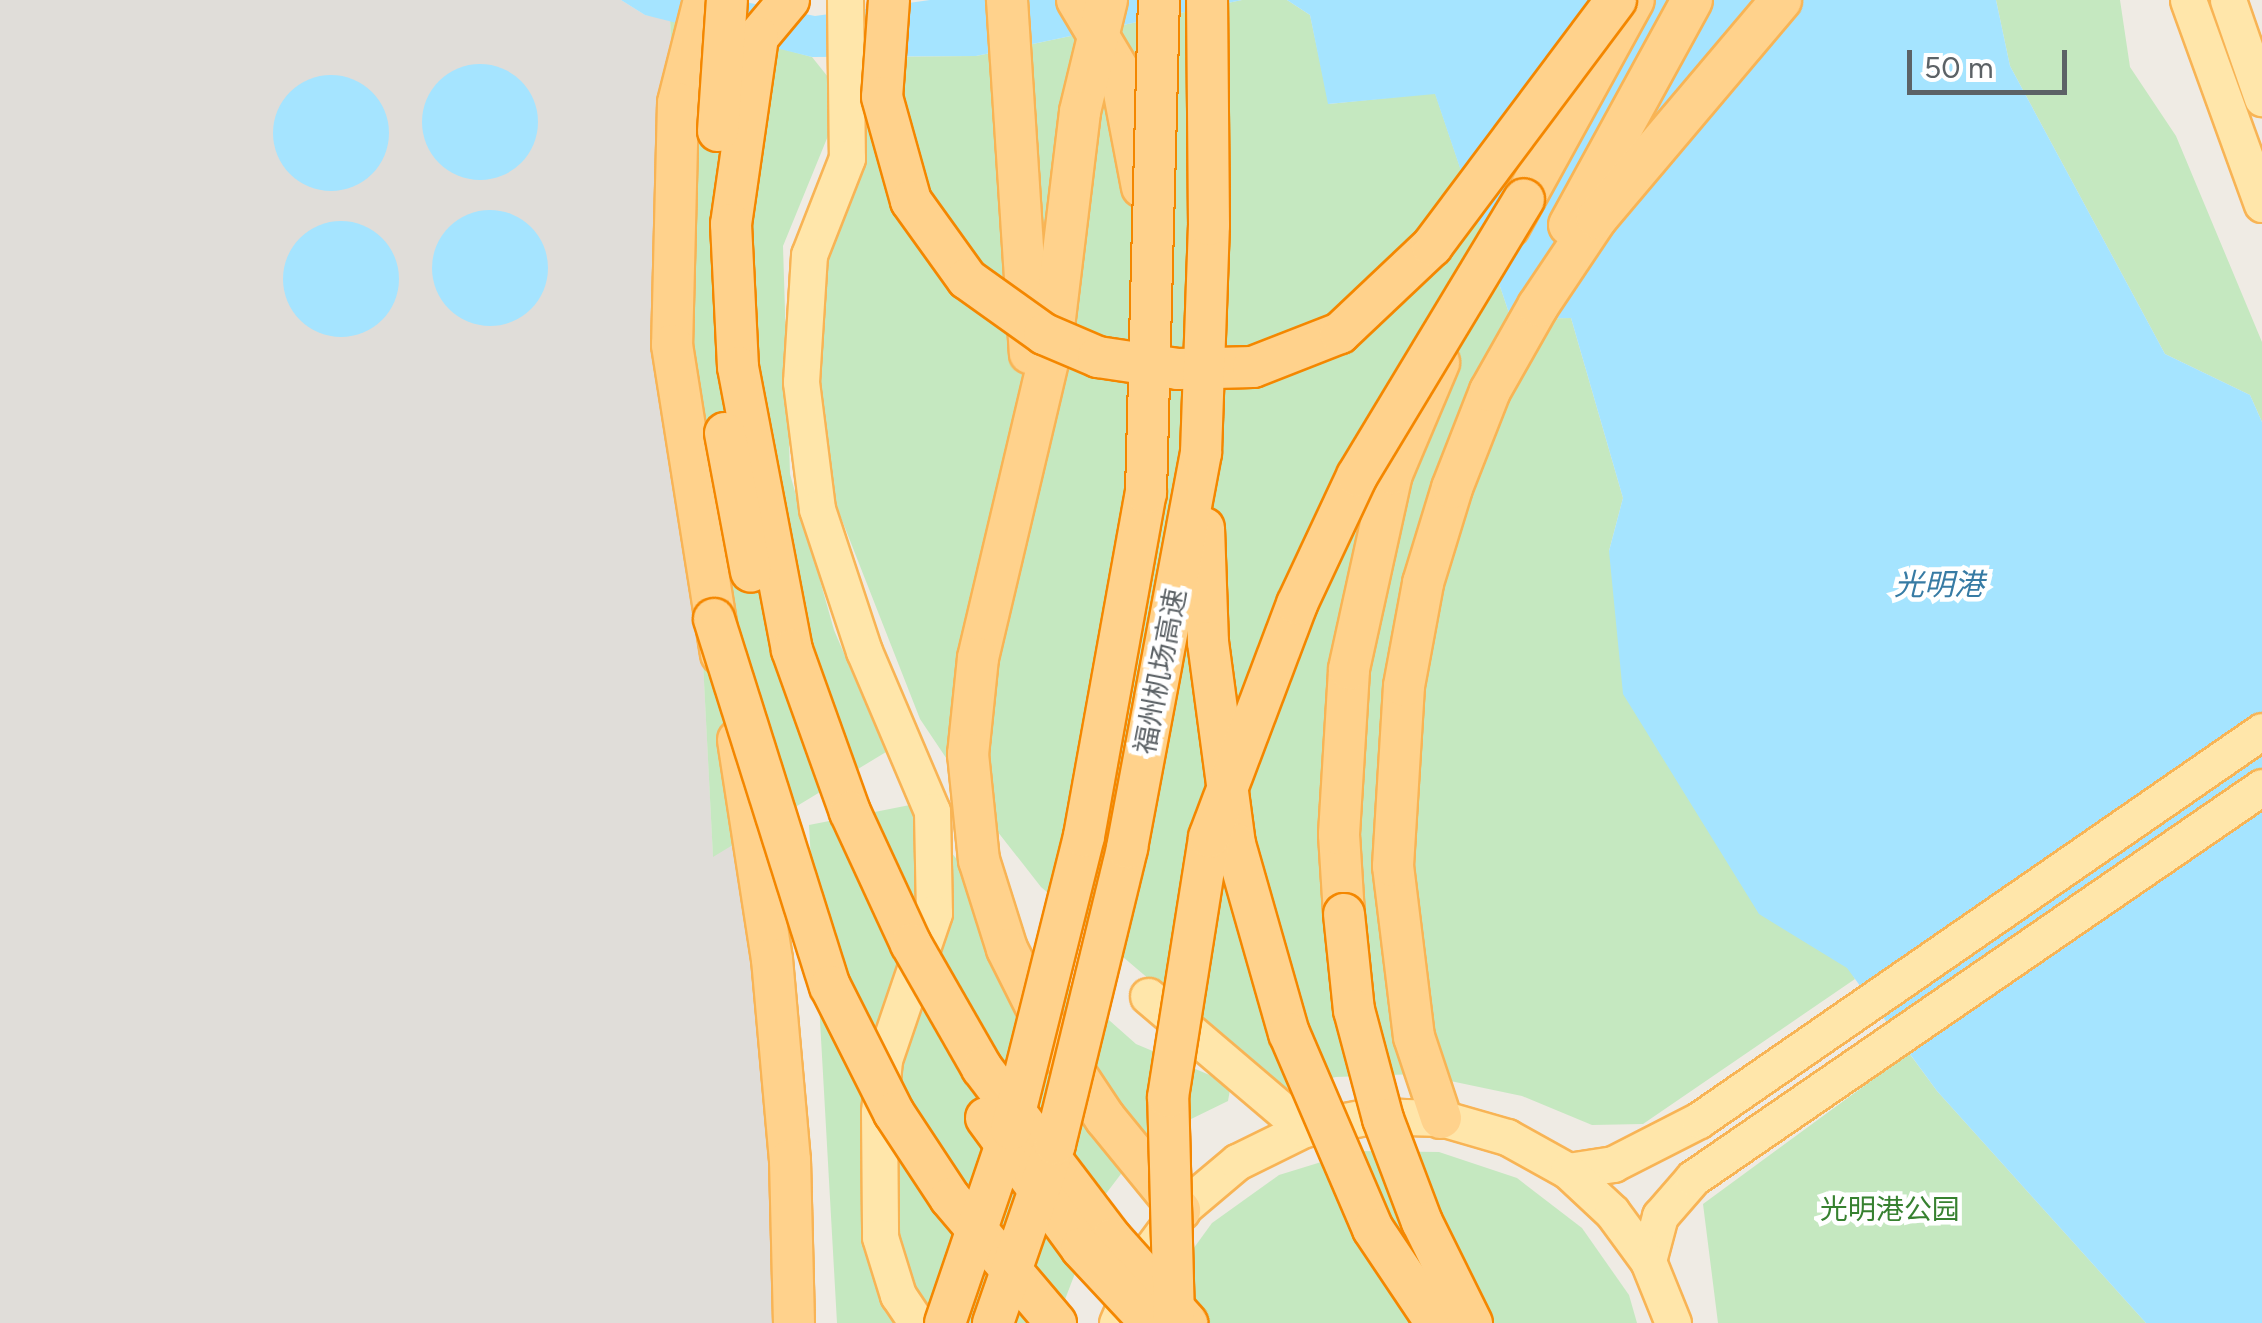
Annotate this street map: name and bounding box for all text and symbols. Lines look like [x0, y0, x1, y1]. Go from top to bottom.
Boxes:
scale bar [1912, 30, 2072, 92]
text: 50 m [1924, 49, 1993, 86]
water label: 光明港 [1894, 567, 1984, 603]
street label: 福州机场高速 [1127, 585, 1193, 757]
park label: 光明港公园 [1820, 1192, 1960, 1226]

